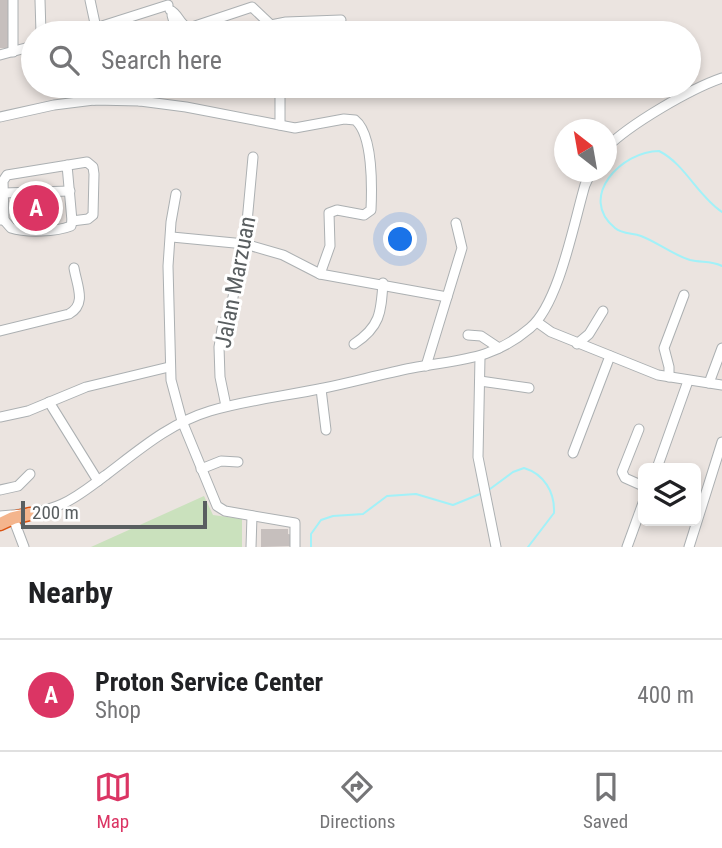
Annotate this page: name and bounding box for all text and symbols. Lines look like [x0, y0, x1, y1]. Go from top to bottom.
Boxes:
search box [21, 21, 701, 98]
icon: search [45, 41, 83, 79]
text: Search here [101, 45, 222, 75]
north arrow [554, 119, 617, 182]
pin: A [13, 182, 59, 234]
street label: Jalan Marzuan [209, 214, 261, 350]
your location [383, 222, 417, 256]
map controls [638, 463, 701, 526]
button: layers [638, 463, 701, 526]
scale bar [21, 498, 206, 530]
text: 200 m [32, 501, 79, 524]
text: Nearby [28, 575, 113, 610]
text: Proton Service Center [95, 667, 323, 697]
text: A [44, 682, 58, 709]
text: 400 m [637, 682, 694, 709]
text: Shop [95, 697, 141, 724]
tab: Map [94, 768, 132, 833]
tab: Directions [319, 768, 395, 833]
tab: Saved [583, 768, 628, 833]

